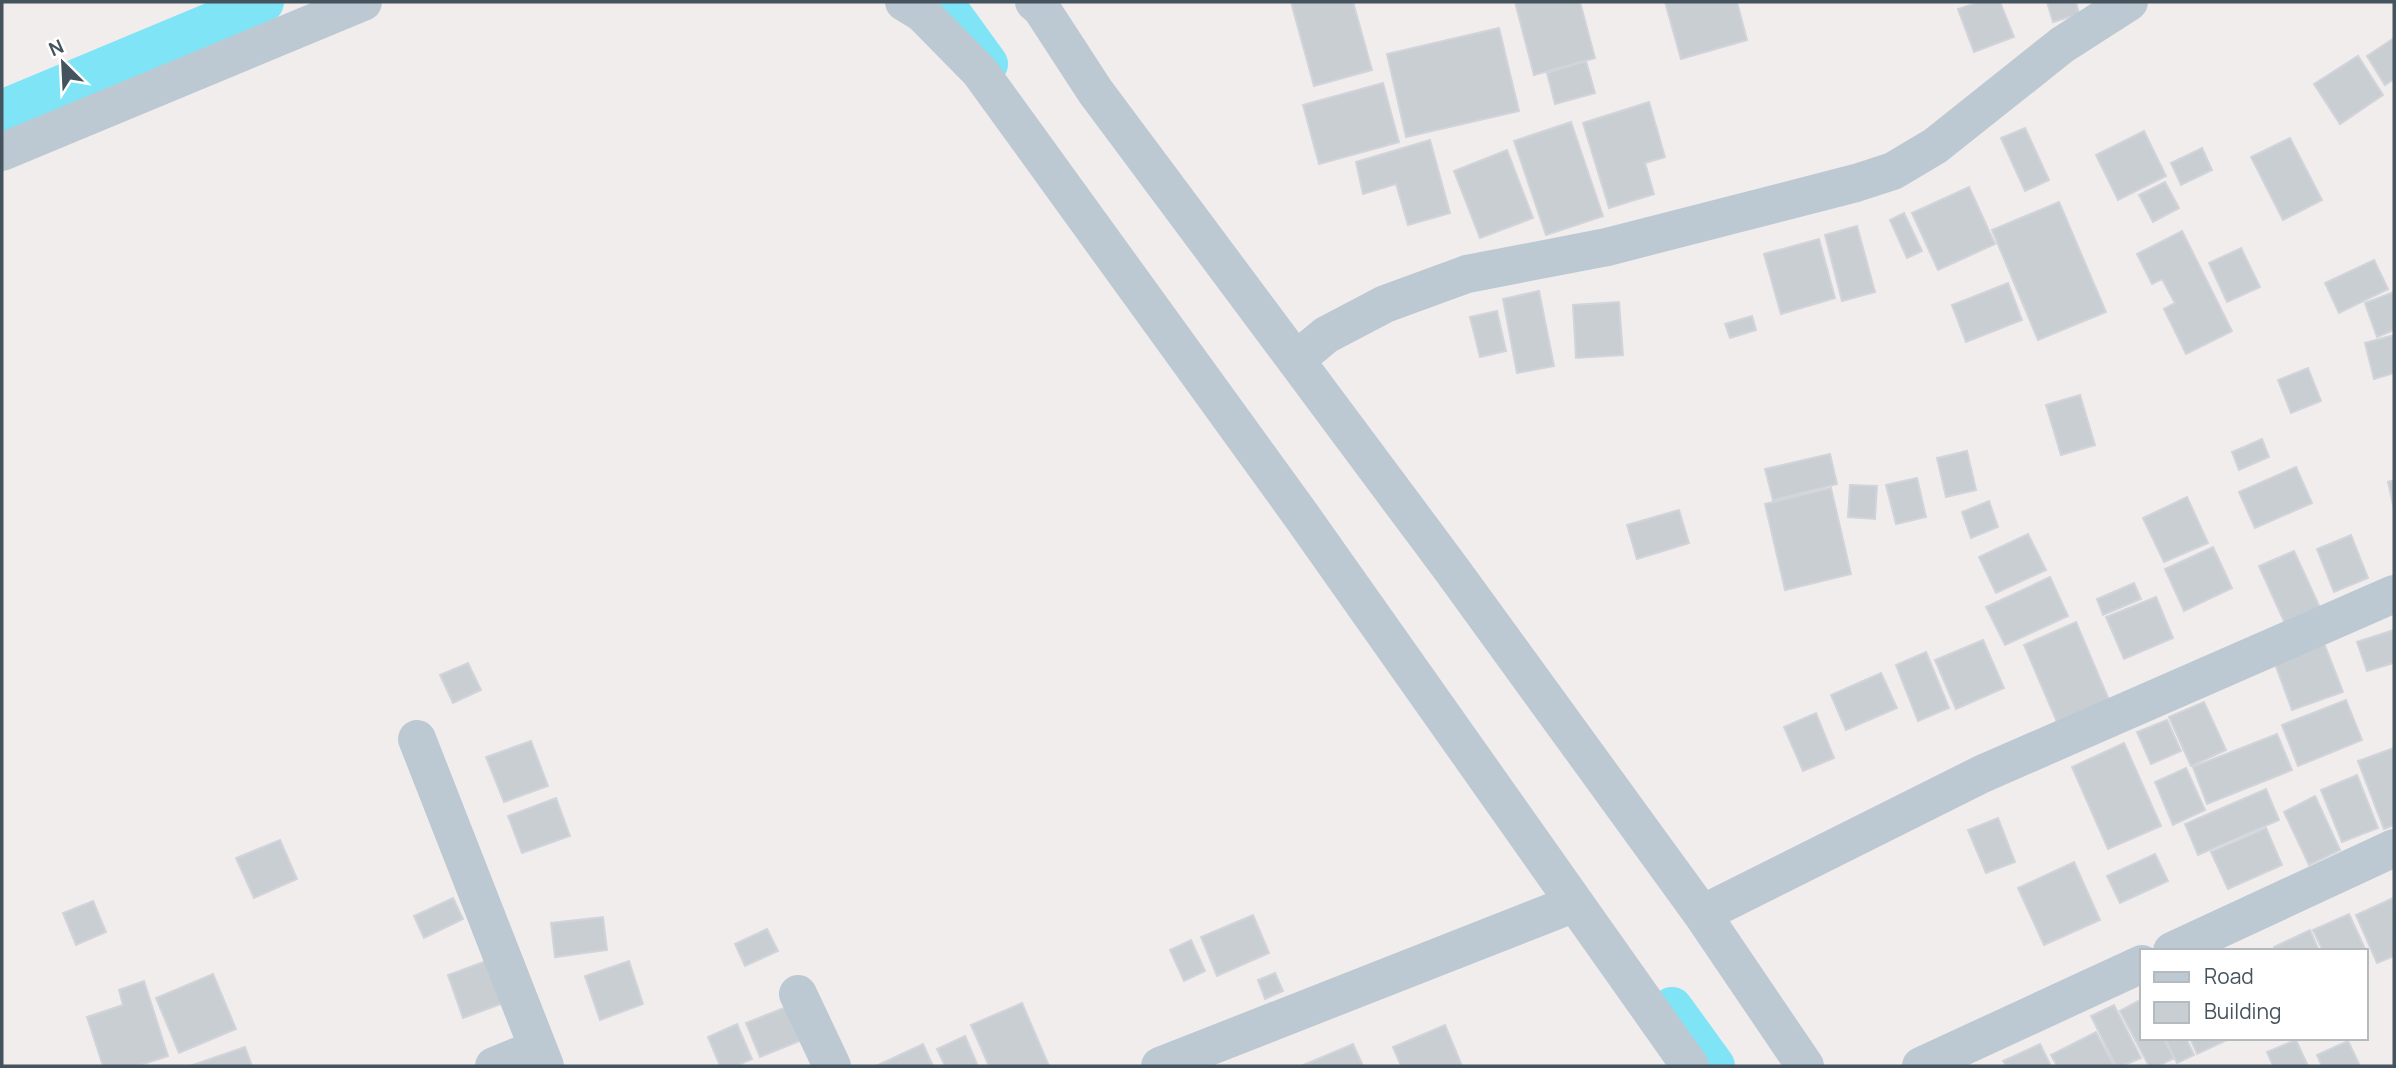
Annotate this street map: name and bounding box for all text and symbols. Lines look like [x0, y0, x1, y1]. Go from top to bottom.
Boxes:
north arrow [28, 28, 98, 98]
text: N [45, 33, 68, 62]
legend [2140, 949, 2368, 1040]
text: Road [2204, 962, 2254, 990]
text: Building [2204, 997, 2281, 1025]

